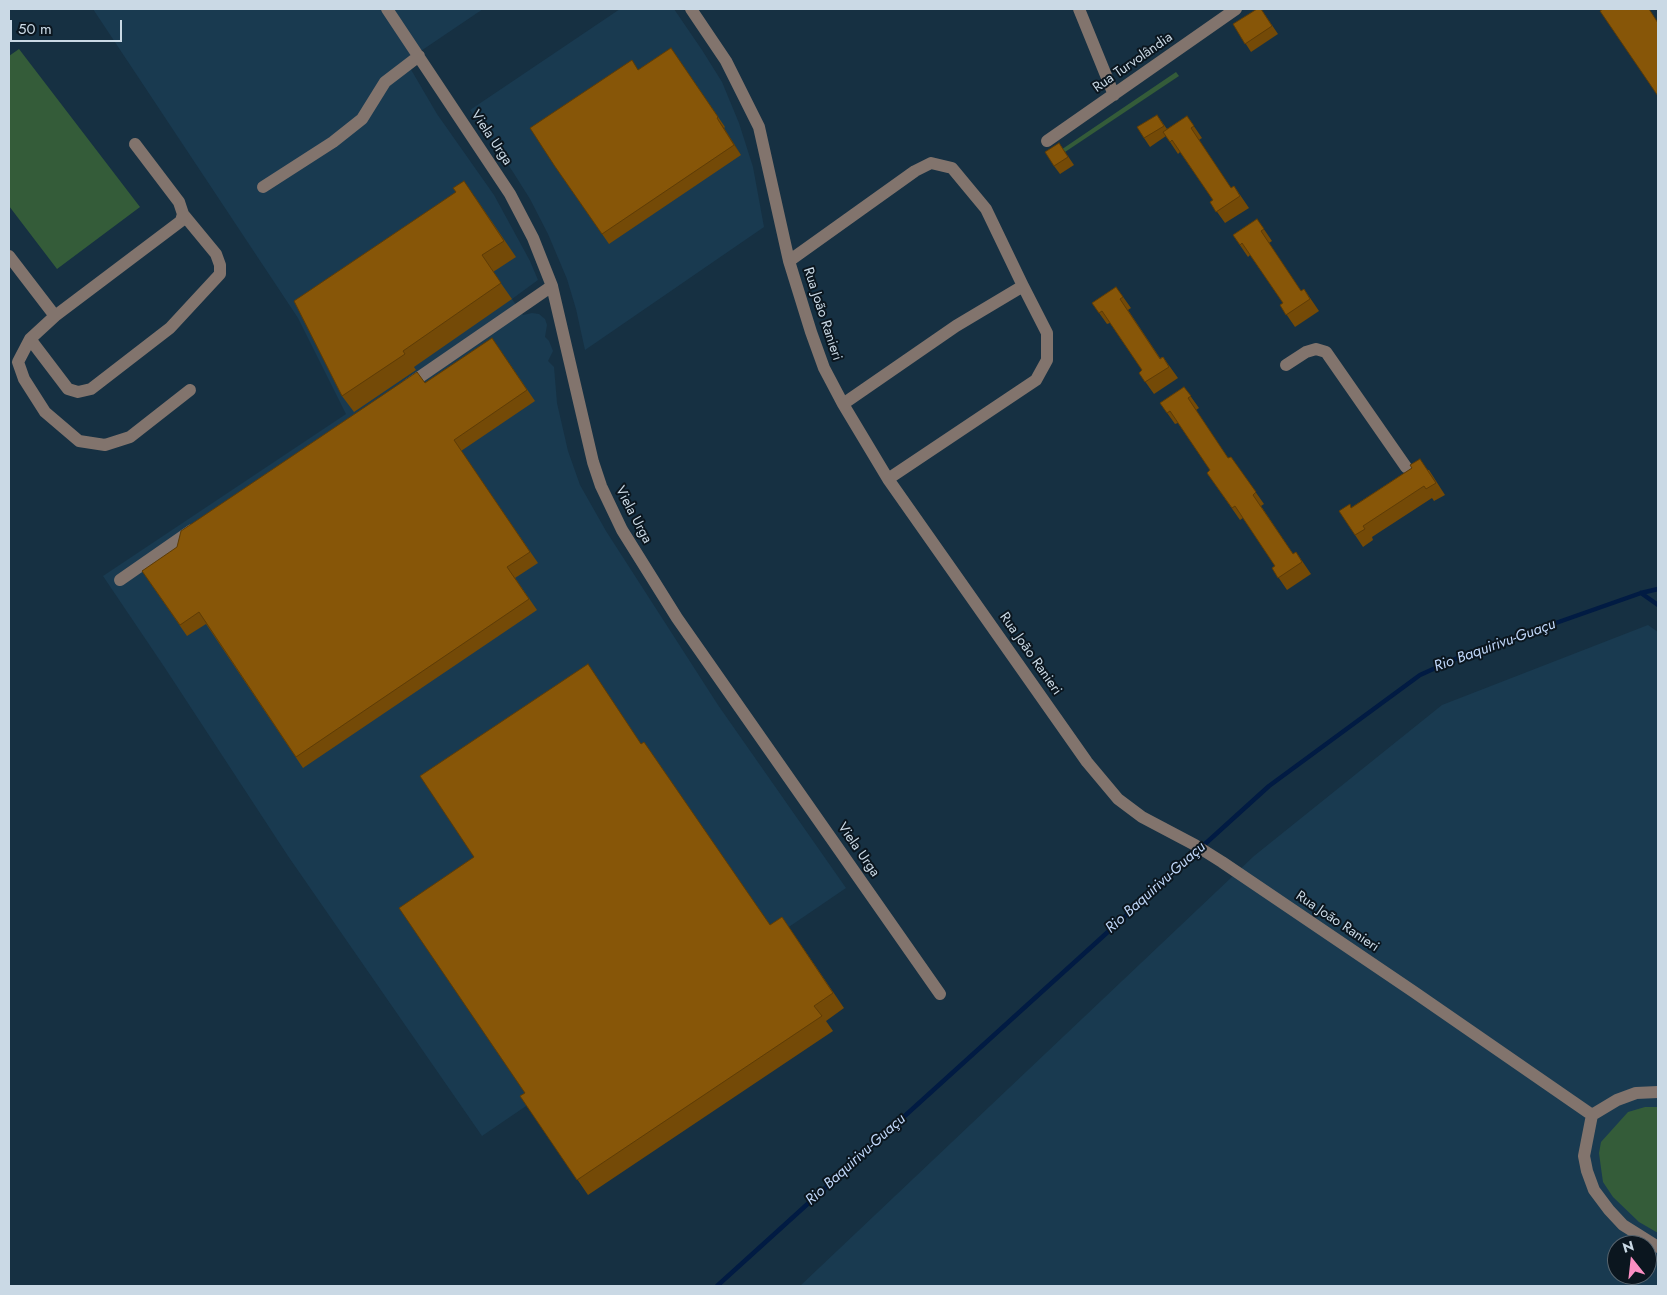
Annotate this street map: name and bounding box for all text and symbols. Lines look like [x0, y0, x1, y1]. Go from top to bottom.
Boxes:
scale bar [12, 10, 125, 42]
text: 50 m [18, 18, 52, 40]
street label: Rua Turvolândia [1090, 29, 1176, 97]
street label: Viela Urga [467, 107, 515, 169]
street label: Rua João Ranieri [799, 265, 845, 363]
street label: Viela Urga [611, 484, 655, 546]
street label: Rua João Ranieri [995, 609, 1065, 699]
water label: Rio Baquirivu-Guaçu [1432, 616, 1558, 676]
street label: Viela Urga [833, 820, 883, 880]
water label: Rio Baquirivu-Guaçu [1102, 838, 1210, 938]
street label: Rua João Ranieri [1292, 888, 1382, 956]
water label: Rio Baquirivu-Guaçu [802, 1110, 910, 1210]
north arrow [1607, 1235, 1657, 1285]
text: N [1620, 1235, 1636, 1258]

